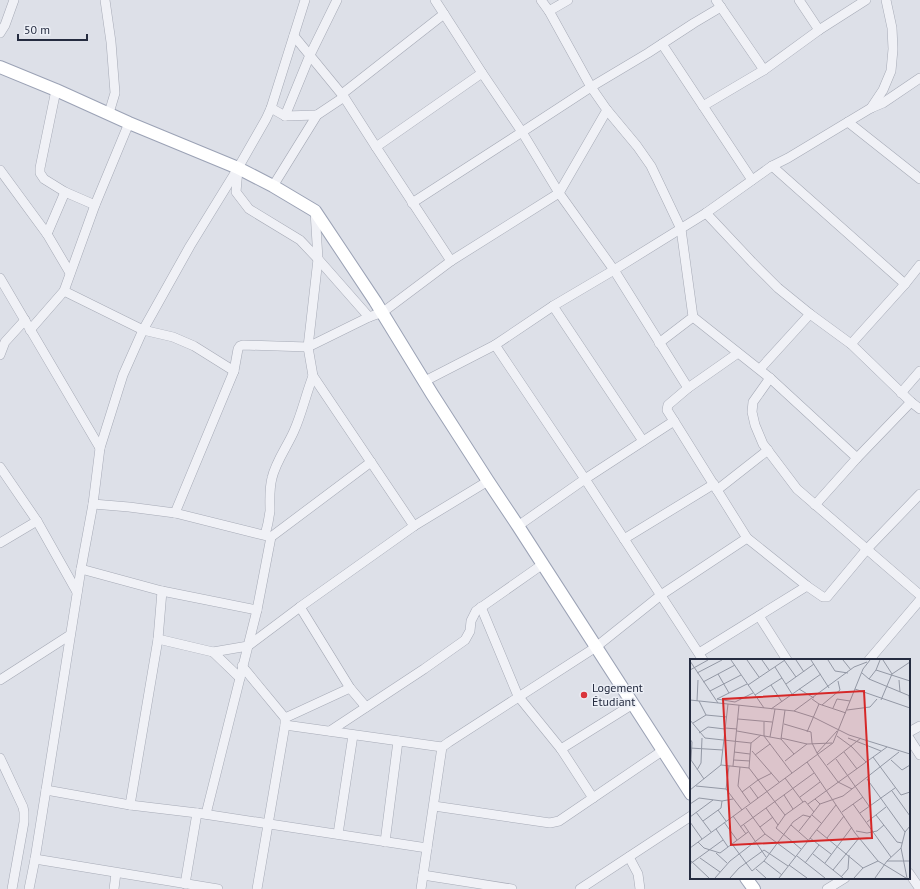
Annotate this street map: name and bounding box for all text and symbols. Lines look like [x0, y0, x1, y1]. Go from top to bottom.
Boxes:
scale bar [18, 16, 87, 42]
text: 50 m [24, 22, 50, 37]
inset map [690, 659, 910, 879]
place label: Logement Étudiant [592, 680, 643, 709]
marker: Logement Étudiant [579, 690, 589, 700]

